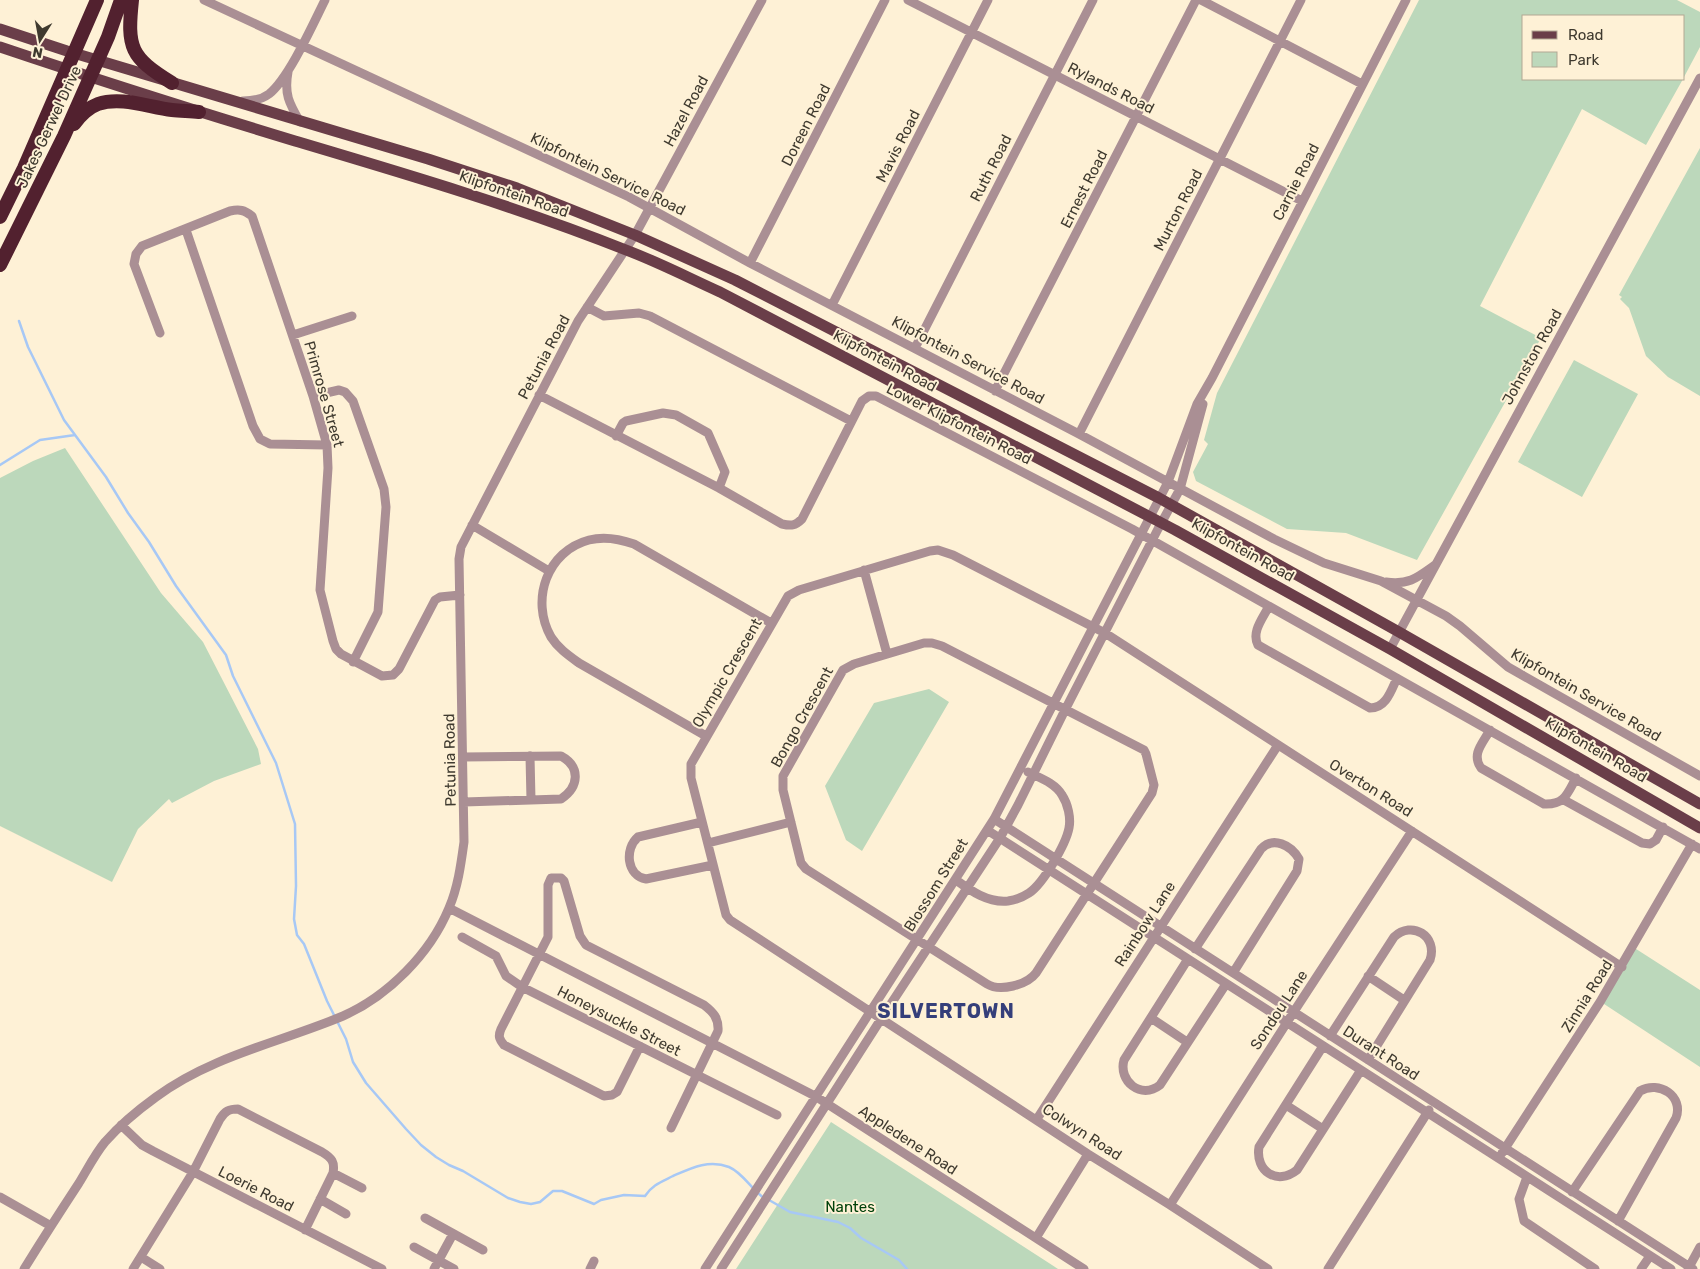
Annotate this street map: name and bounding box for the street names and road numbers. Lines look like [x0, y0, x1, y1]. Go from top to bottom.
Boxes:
street label: Rylands Road [1065, 58, 1157, 118]
street label: Jakes Gerwel Drive [13, 63, 85, 191]
street label: Hazel Road [660, 72, 712, 150]
street label: Doreen Road [778, 81, 834, 169]
street label: Mavis Road [872, 107, 924, 185]
street label: Klipfontein Service Road [528, 129, 688, 219]
street label: Ruth Road [966, 131, 1016, 205]
street label: Carnie Road [1269, 140, 1323, 224]
street label: Ernest Road [1057, 147, 1111, 231]
street label: Murton Road [1150, 166, 1206, 254]
street label: Klipfontein Road [457, 167, 571, 221]
street label: Johnston Road [1498, 306, 1566, 408]
street label: Petunia Road [514, 312, 574, 402]
street label: Klipfontein Service Road [889, 312, 1047, 408]
street label: Klipfontein Road [830, 326, 940, 396]
street label: Primrose Street [300, 339, 348, 449]
street label: Lower Klipfontein Road [883, 380, 1035, 468]
street label: Klipfontein Road [1189, 514, 1297, 586]
street label: Olympic Crescent [688, 615, 766, 731]
street label: Klipfontein Service Road [1508, 645, 1664, 745]
street label: Bongo Crescent [767, 664, 837, 770]
street label: Petunia Road [440, 713, 460, 807]
street label: Klipfontein Road [1542, 714, 1650, 786]
street label: Overton Road [1326, 755, 1416, 821]
street label: Blossom Street [900, 835, 972, 935]
street label: Rainbow Lane [1111, 878, 1179, 970]
street label: Zinnia Road [1558, 956, 1616, 1036]
street label: Sondou Lane [1247, 967, 1311, 1053]
street label: Honeysuckle Street [554, 982, 684, 1060]
street label: Durant Road [1339, 1022, 1423, 1084]
street label: Colwyn Road [1039, 1100, 1125, 1164]
street label: Appledene Road [855, 1101, 961, 1179]
street label: Loerie Road [215, 1162, 297, 1216]

